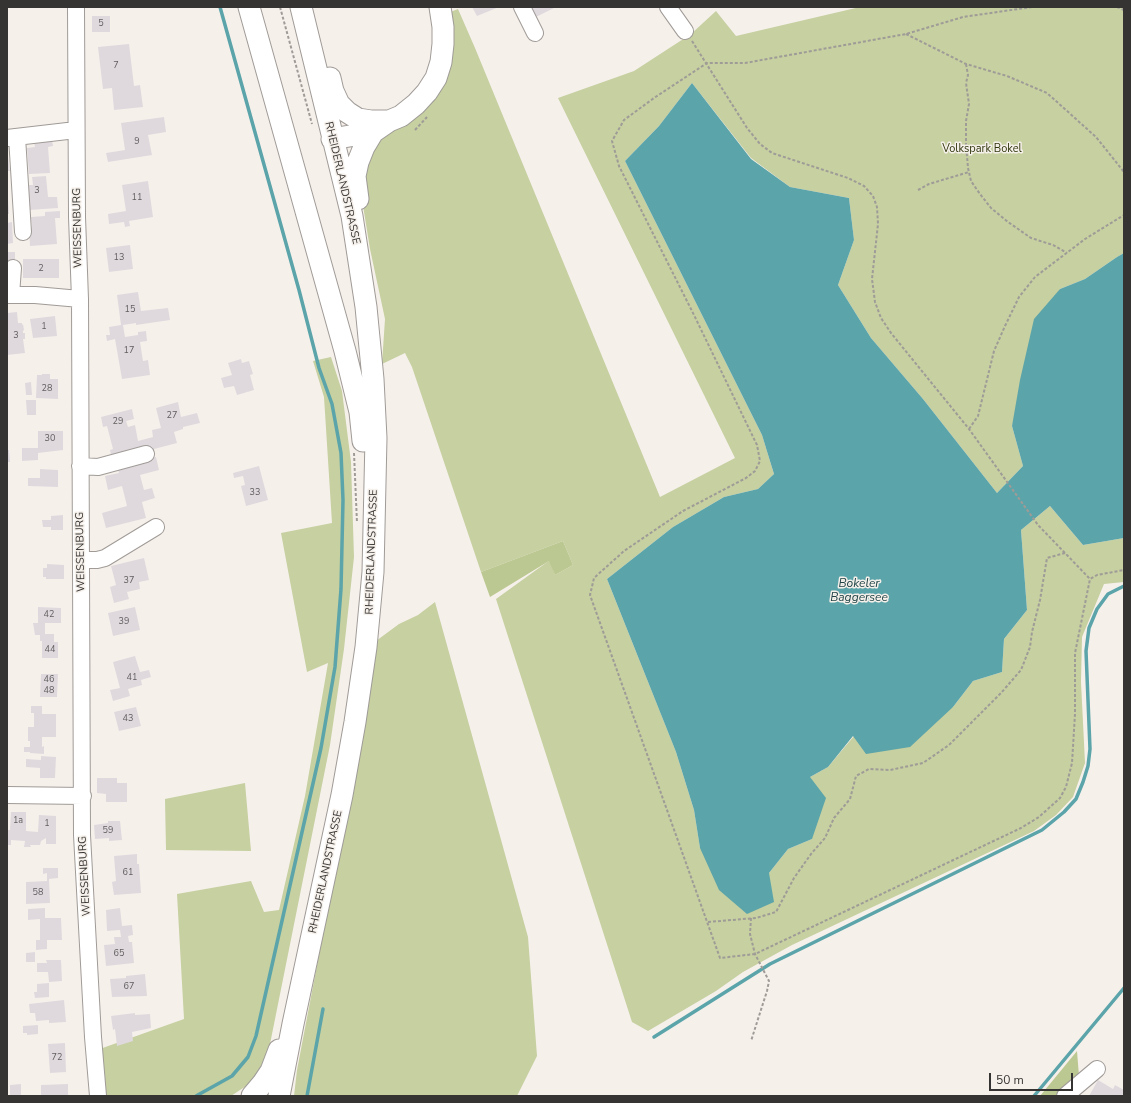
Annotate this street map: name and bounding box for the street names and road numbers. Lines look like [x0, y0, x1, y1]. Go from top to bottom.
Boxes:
street label: RHEIDERLANDSTRASSE [321, 120, 363, 246]
street label: WEISSENBURG [71, 188, 85, 268]
street label: RHEIDERLANDSTRASSE [363, 489, 381, 615]
street label: WEISSENBURG [74, 512, 88, 592]
street label: RHEIDERLANDSTRASSE [307, 809, 345, 935]
street label: WEISSENBURG [76, 836, 94, 916]

